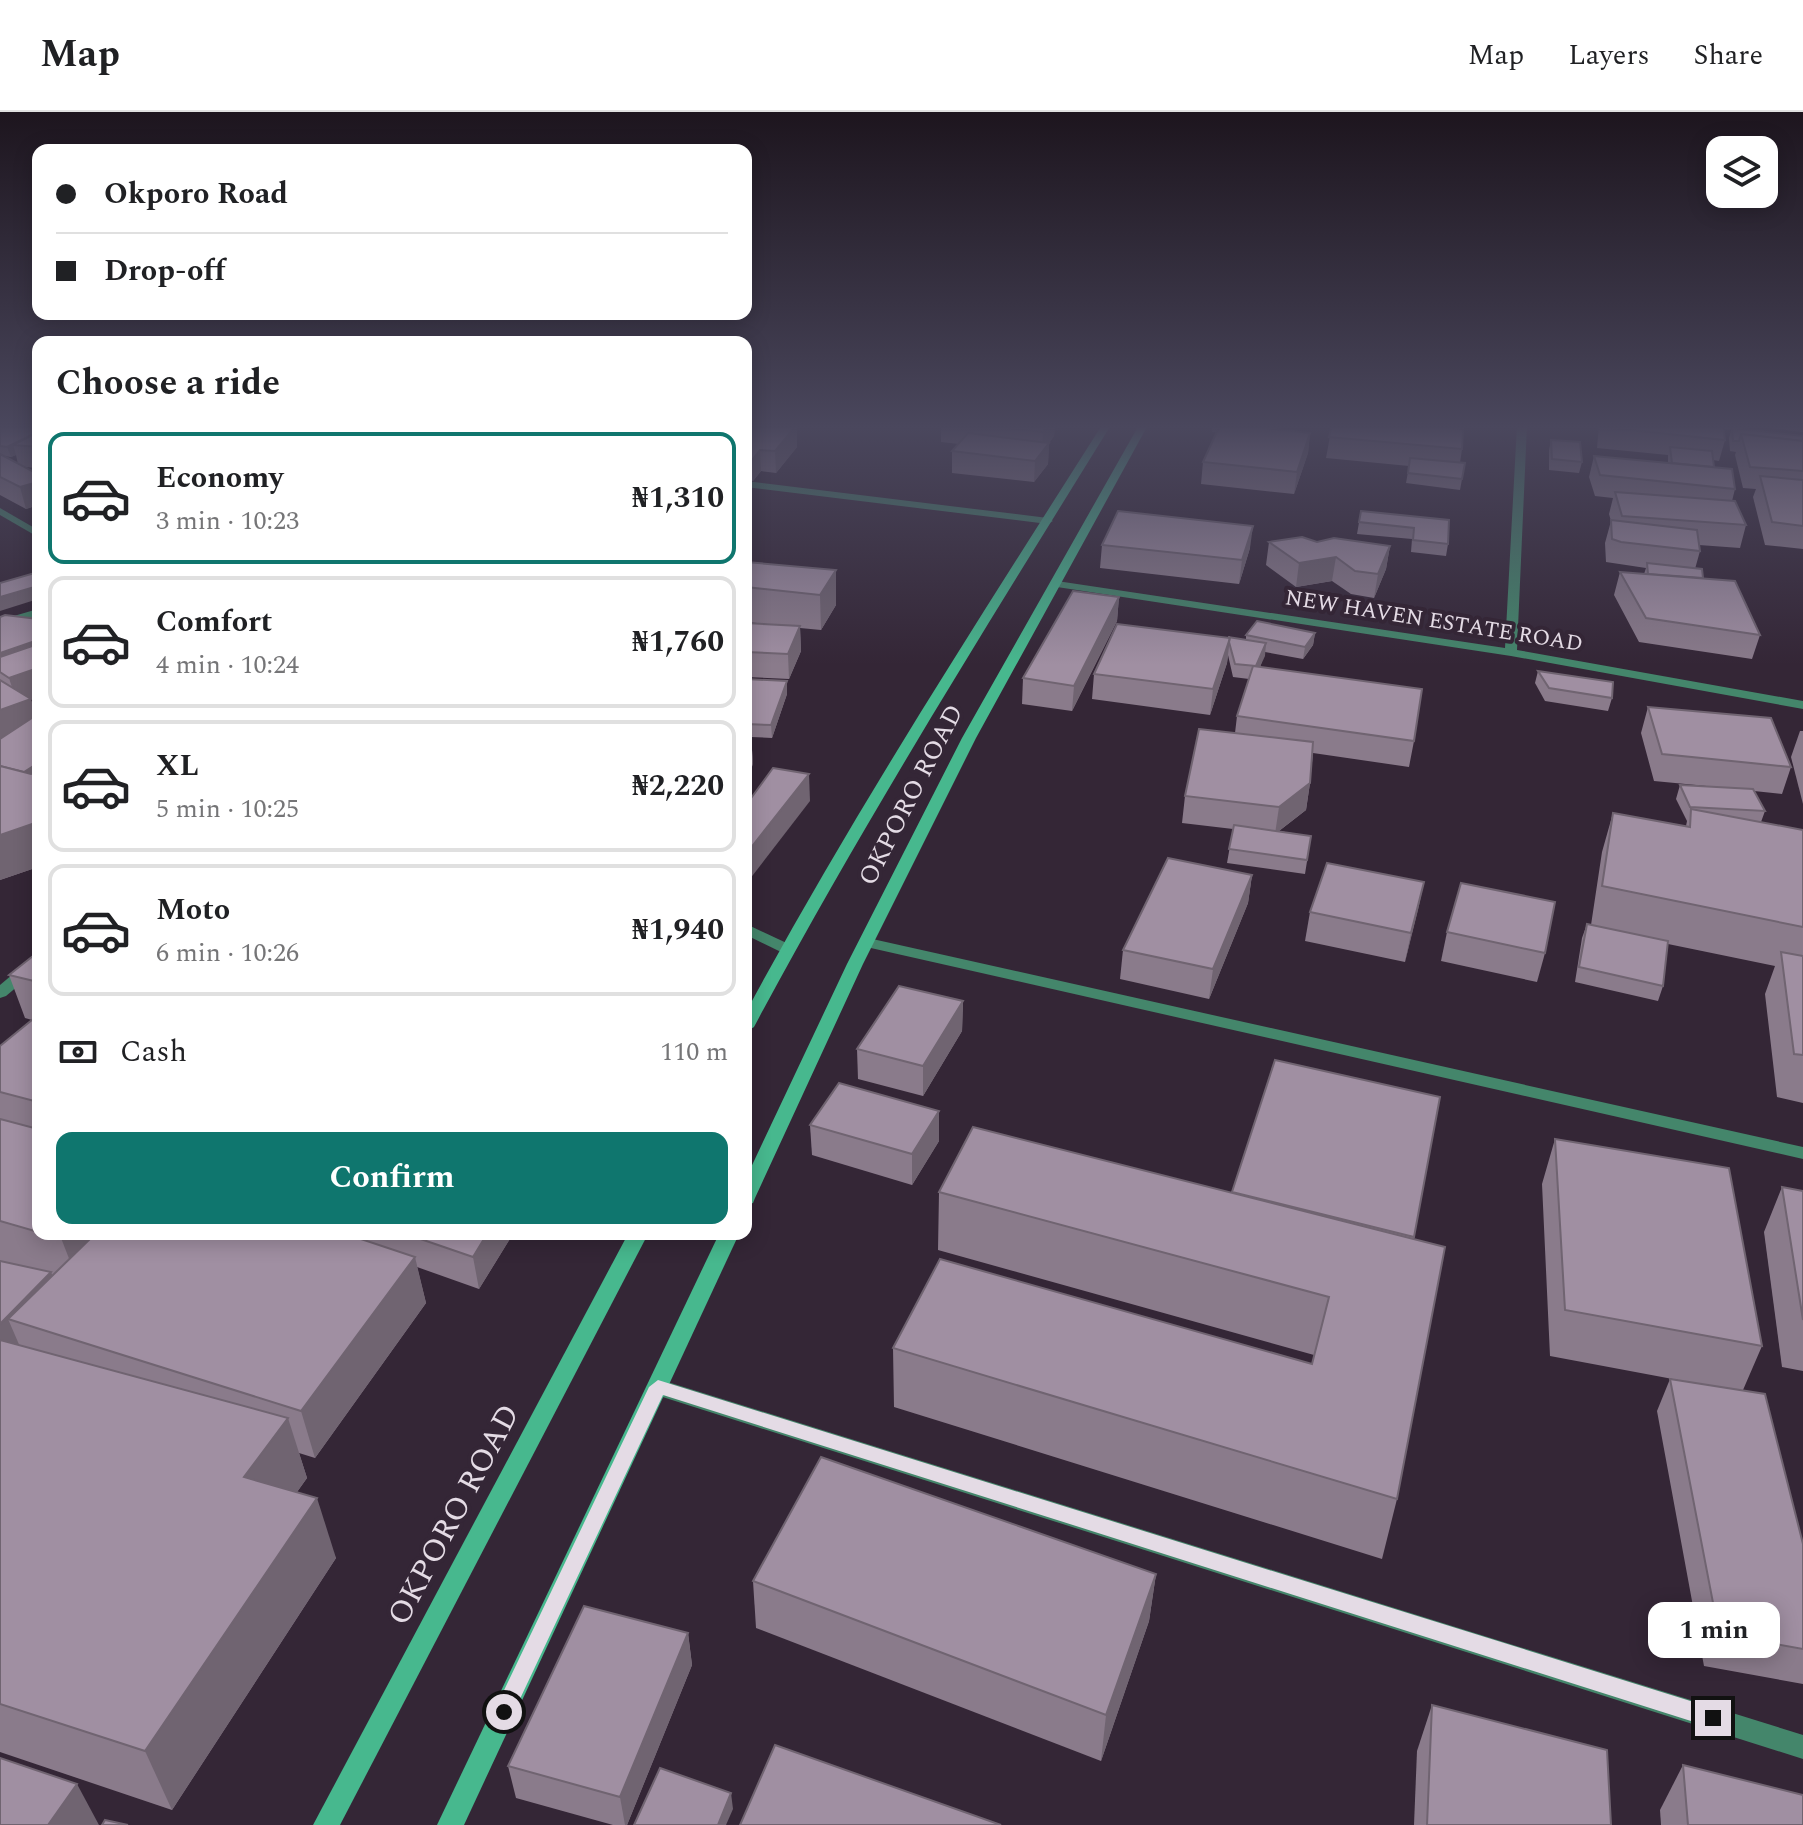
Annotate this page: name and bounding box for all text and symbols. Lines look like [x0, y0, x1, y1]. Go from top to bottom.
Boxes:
text: Map [40, 26, 120, 84]
text: Map [1468, 34, 1524, 77]
text: Layers [1568, 34, 1650, 77]
text: Share [1694, 34, 1763, 77]
map controls [1706, 136, 1778, 208]
button: layers [1706, 136, 1778, 208]
text: Okporo Road [104, 171, 288, 217]
text: Drop-off [104, 248, 225, 294]
text: Choose a ride [56, 356, 280, 411]
text: Economy [156, 455, 283, 501]
icon: car [60, 462, 132, 534]
text: ₦1,310 [632, 475, 724, 521]
text: 3 min · 10:23 [156, 501, 299, 541]
street label: NEW HAVEN ESTATE ROAD [1283, 581, 1585, 661]
text: Comfort [156, 599, 272, 645]
icon: car [60, 606, 132, 678]
text: ₦1,760 [632, 619, 724, 665]
text: 4 min · 10:24 [156, 645, 299, 685]
street label: OKPORO ROAD [848, 697, 974, 893]
text: XL [156, 743, 199, 789]
icon: car [60, 750, 132, 822]
text: ₦2,220 [632, 763, 724, 809]
text: 5 min · 10:25 [156, 789, 299, 829]
text: Moto [156, 887, 230, 933]
icon: car [60, 894, 132, 966]
text: ₦1,940 [632, 907, 724, 953]
text: 6 min · 10:26 [156, 933, 299, 973]
text: Cash [120, 1029, 187, 1075]
icon: cash [56, 1030, 100, 1074]
text: 110 m [660, 1032, 728, 1072]
button: Confirm [56, 1132, 728, 1224]
street label: OKPORO ROAD [375, 1395, 533, 1635]
callout: 1 min [1647, 1602, 1779, 1658]
text: 1 min [1679, 1610, 1749, 1650]
route start [486, 1694, 522, 1730]
route end [1695, 1700, 1731, 1736]

